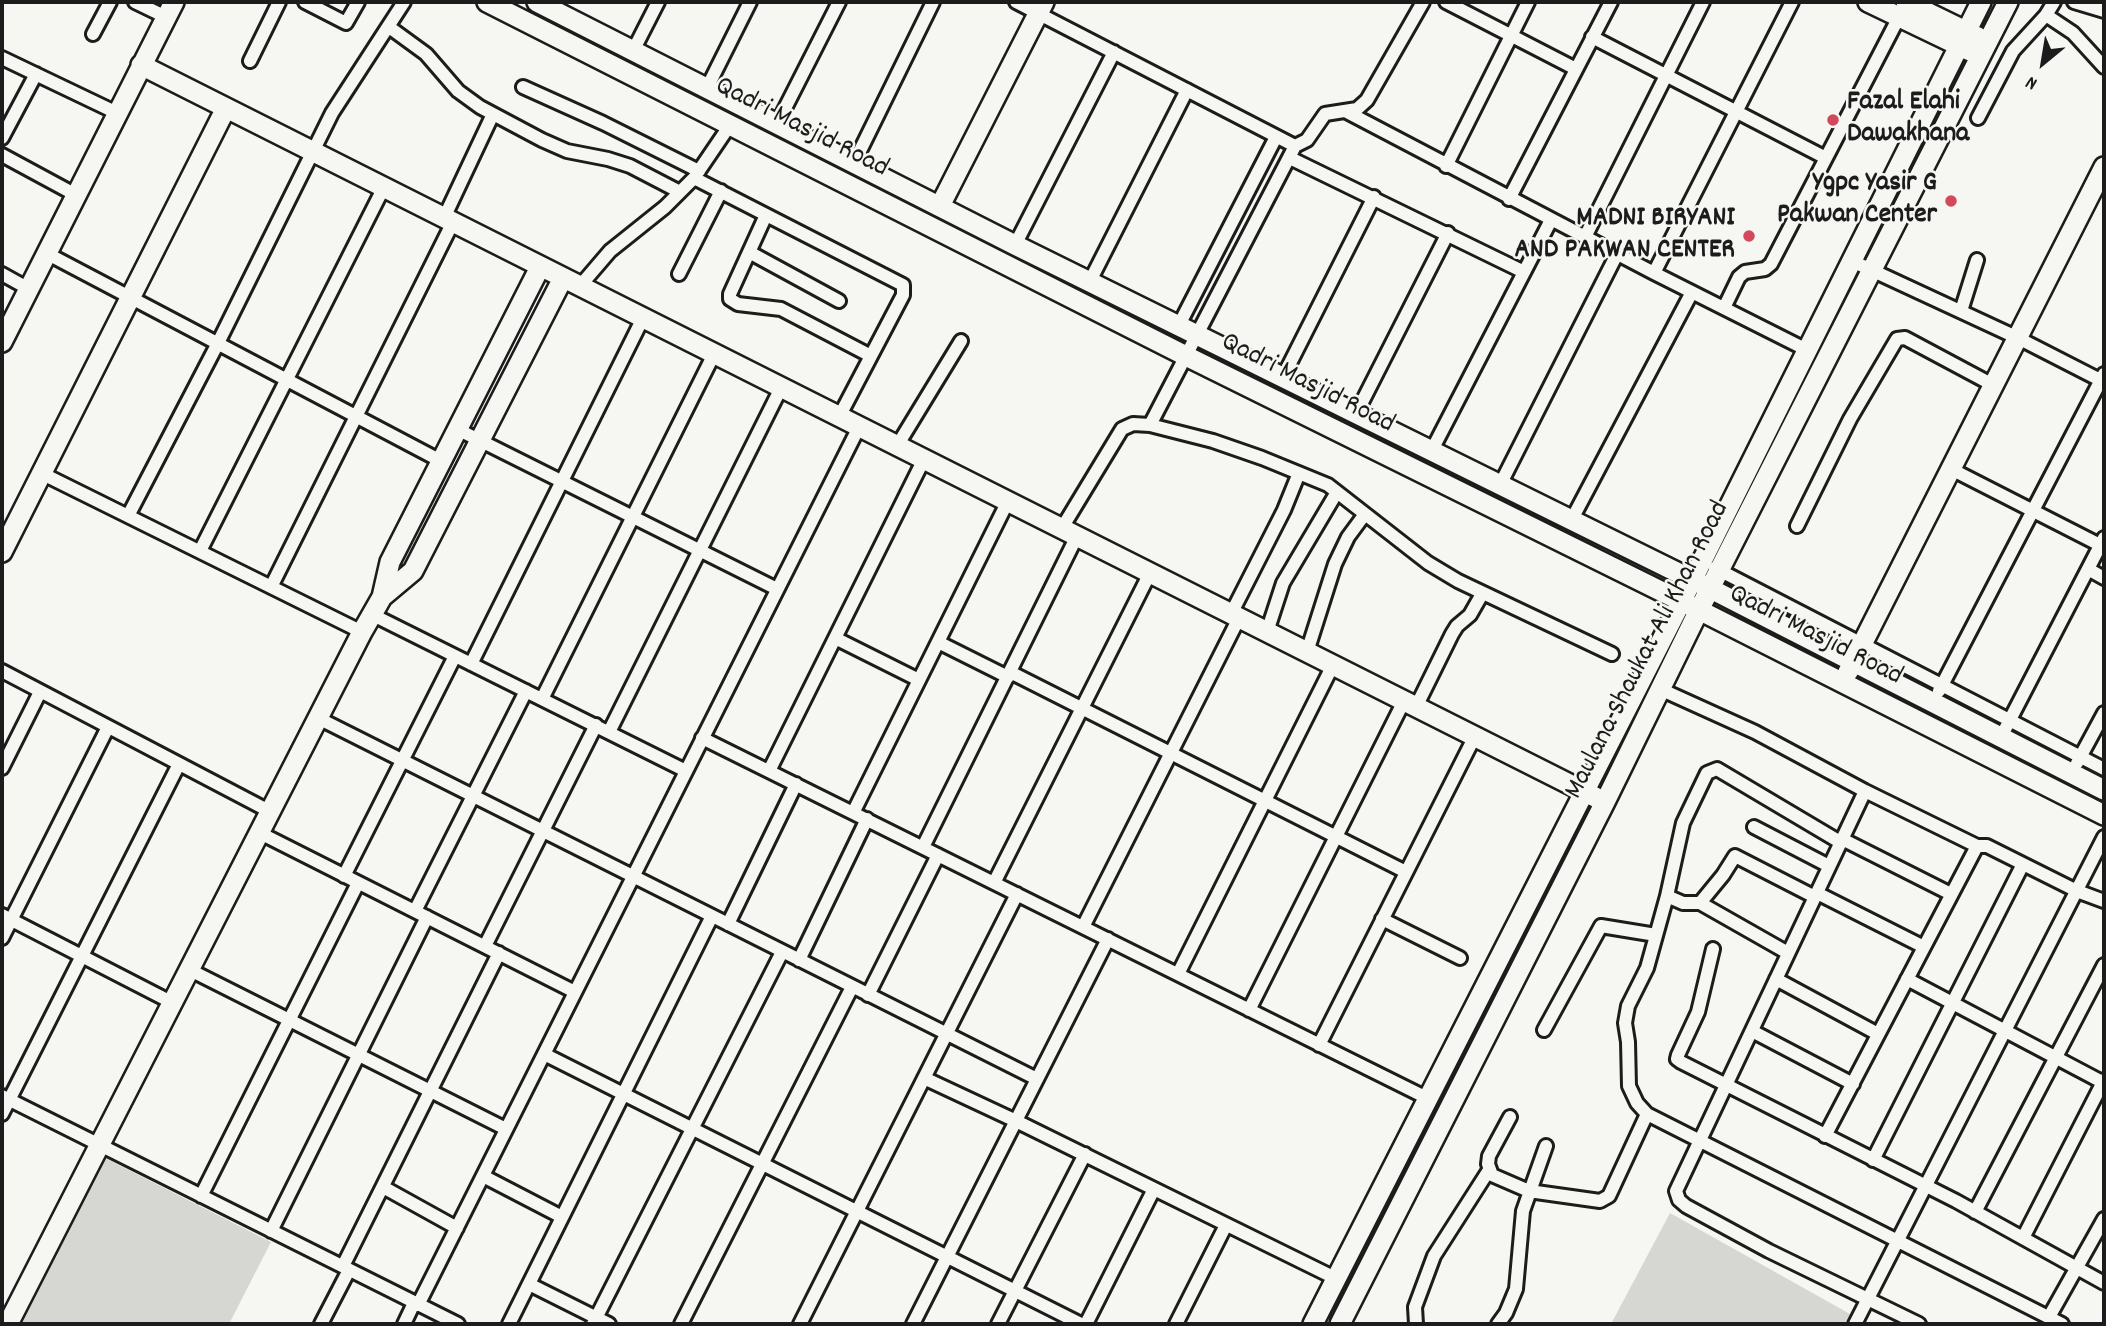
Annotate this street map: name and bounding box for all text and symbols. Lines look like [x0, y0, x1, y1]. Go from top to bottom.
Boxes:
north arrow [2008, 28, 2078, 98]
text: N [2021, 68, 2043, 96]
street label: Qadri Masjid Road [709, 71, 893, 187]
place label: Fazal Elahi Dawakhana [1847, 87, 1969, 153]
marker: Fazal Elahi Dawakhana [1825, 112, 1841, 128]
place label: Ygpc Yasir G Pakwan Center [1777, 168, 1937, 234]
marker: Ygpc Yasir G Pakwan Center [1943, 193, 1959, 209]
place label: MADNI BIRYANI AND PAKWAN CENTER [1515, 203, 1735, 269]
marker: MADNI BIRYANI AND PAKWAN CENTER [1741, 228, 1757, 244]
street label: Qadri Masjid Road [1215, 327, 1399, 443]
street label: Maulana Shaukat Ali Khan Road [1559, 496, 1739, 806]
street label: Qadri Masjid Road [1723, 579, 1907, 695]

